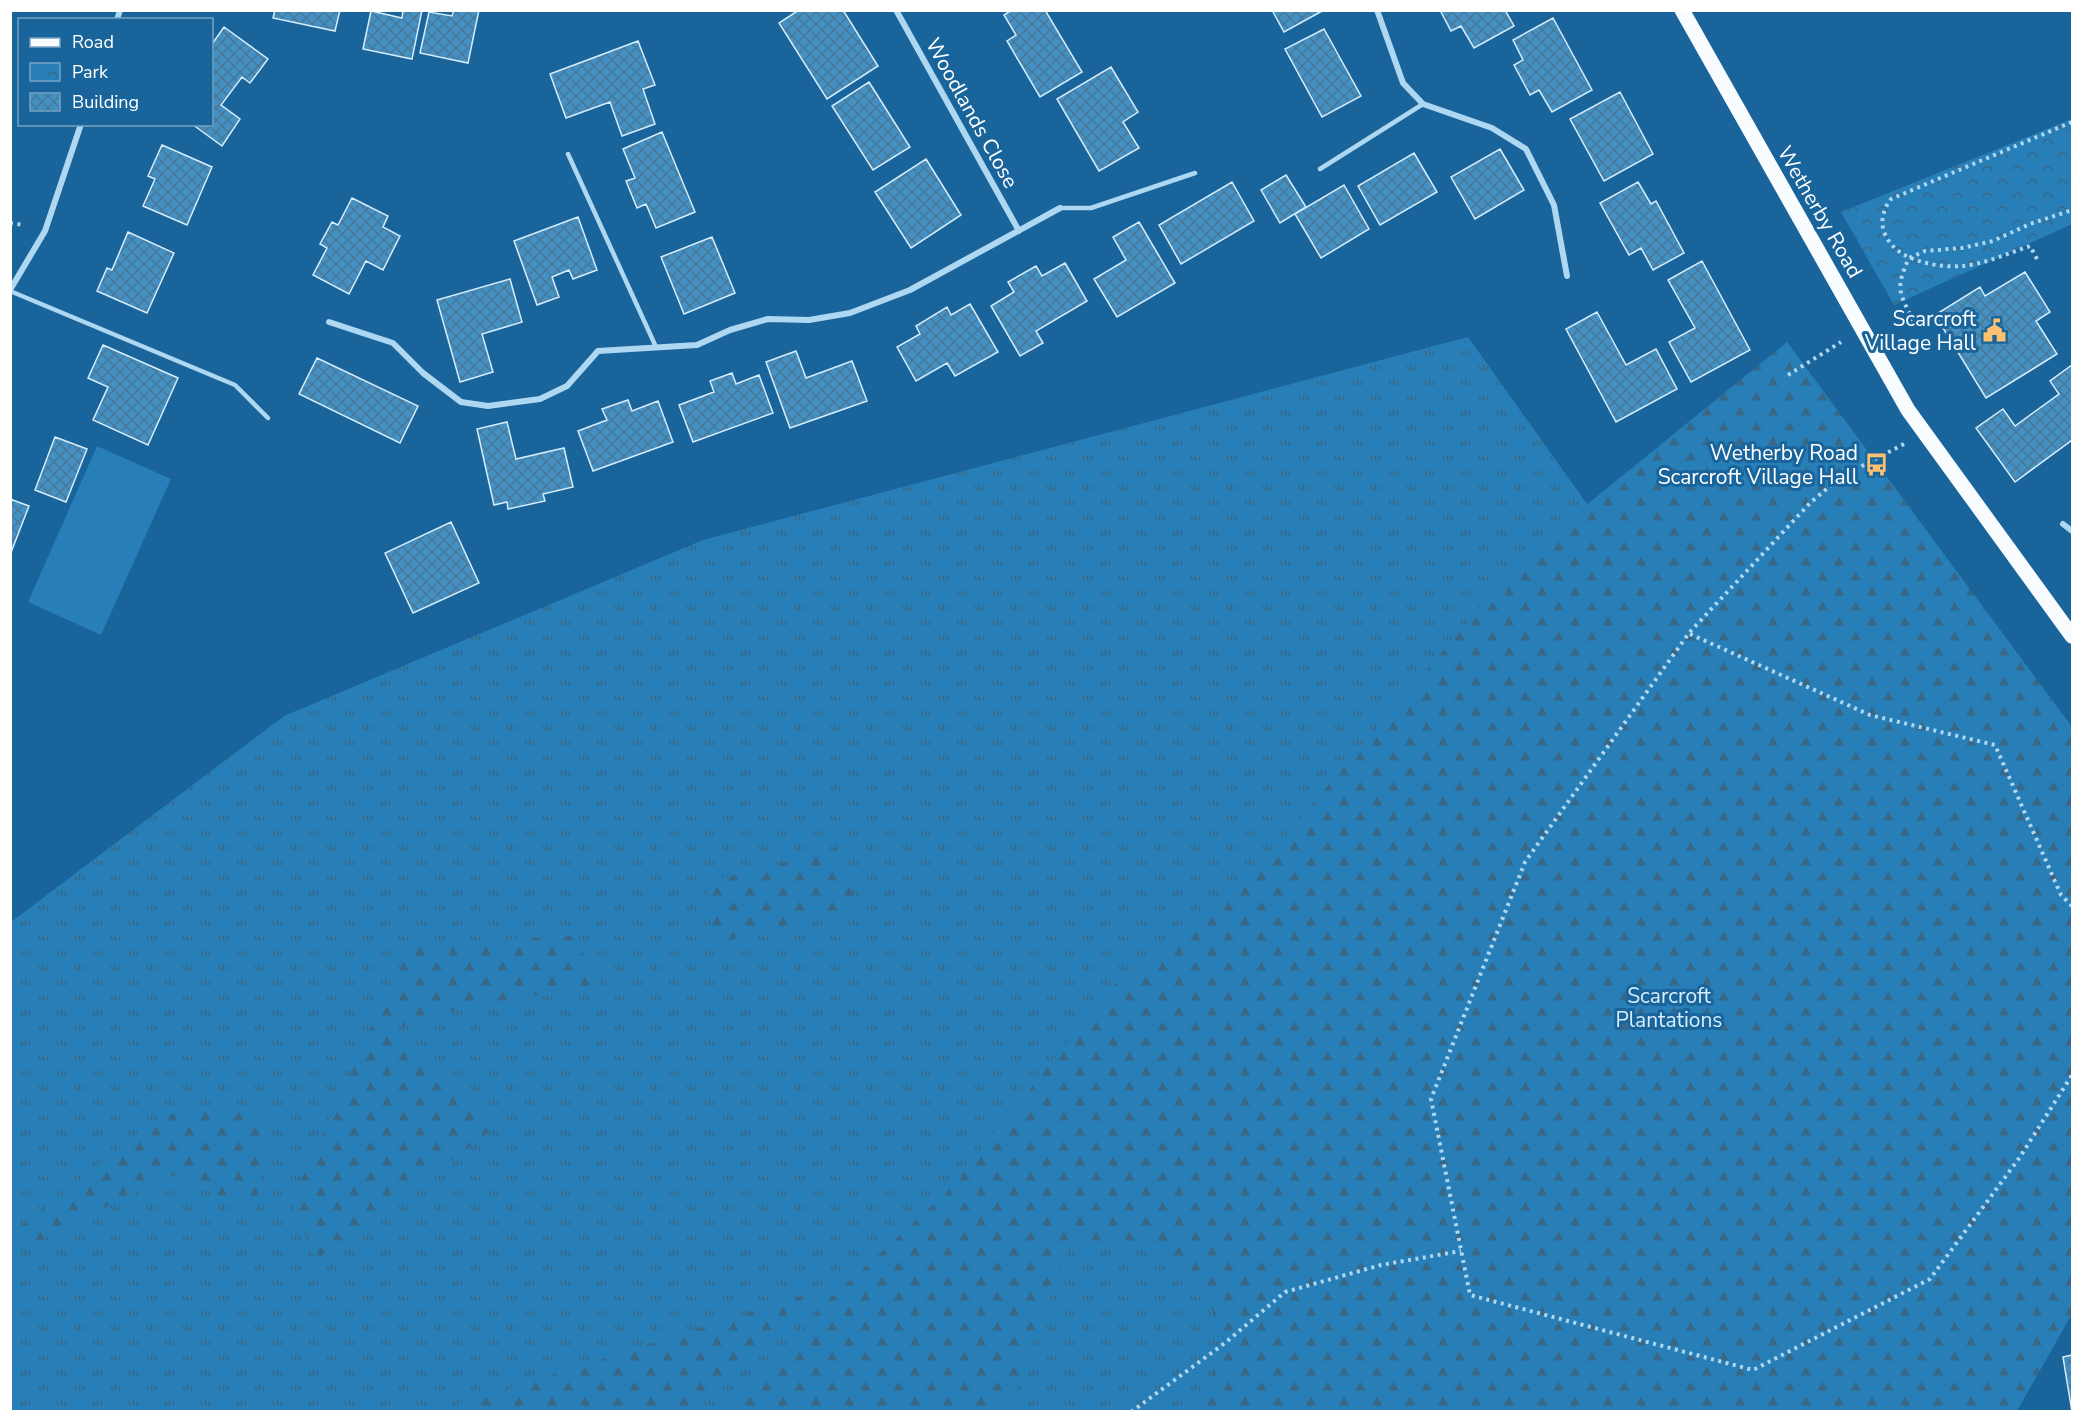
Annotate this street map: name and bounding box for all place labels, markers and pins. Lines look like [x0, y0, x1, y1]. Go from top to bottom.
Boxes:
place label: Scarcroft Village Hall [1864, 305, 1977, 357]
public building icon: Scarcroft Village Hall [1981, 318, 2007, 344]
place label: Wetherby Road Scarcroft Village Hall [1658, 439, 1859, 491]
bus stop icon: Wetherby Road Scarcroft Village Hall [1863, 452, 1889, 478]

